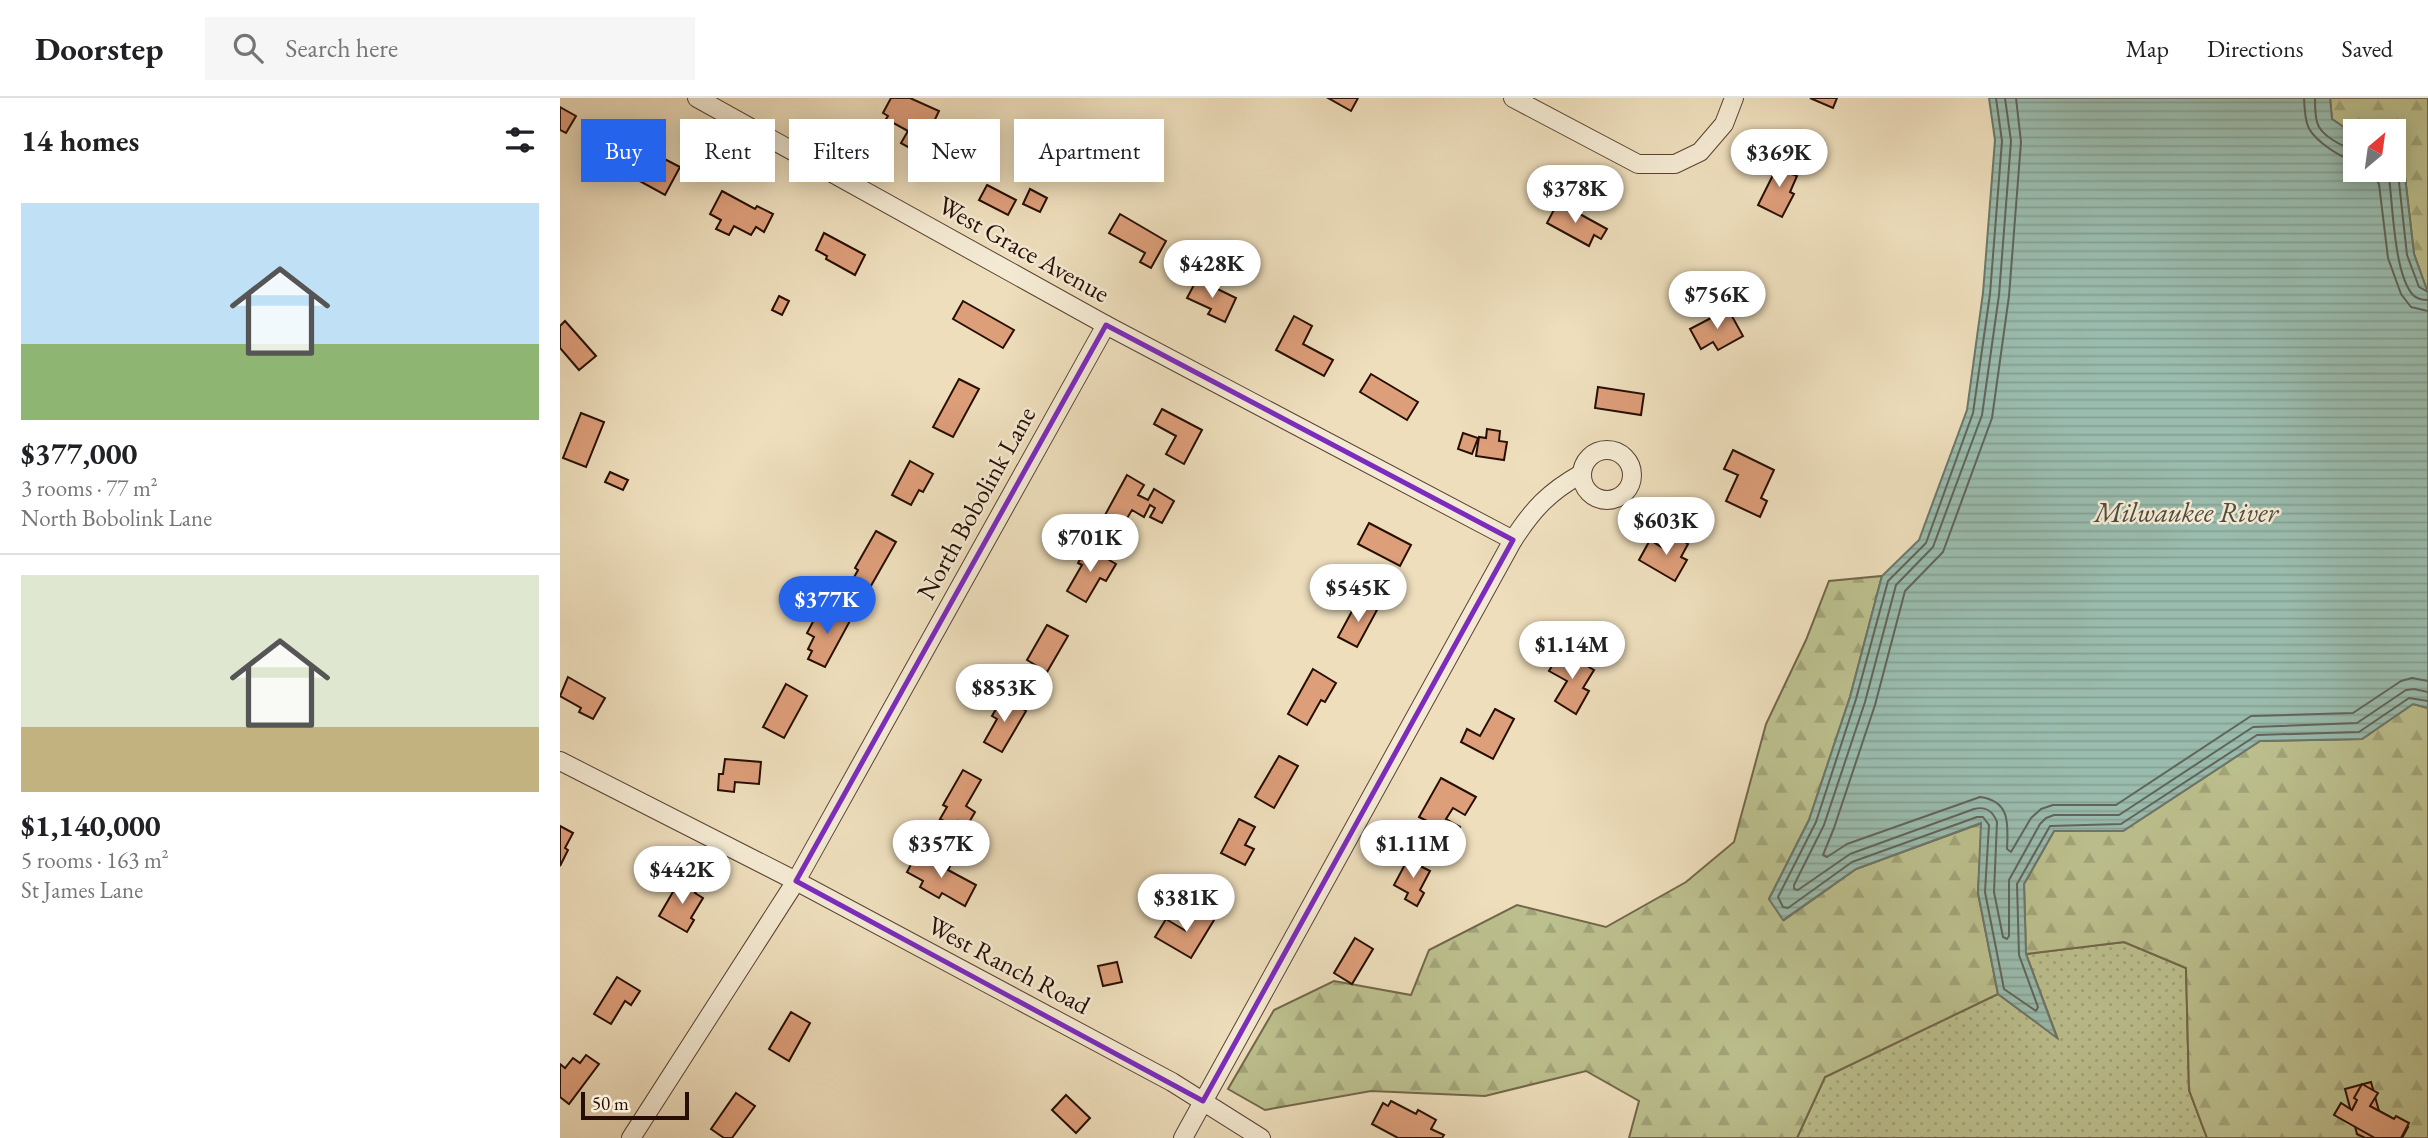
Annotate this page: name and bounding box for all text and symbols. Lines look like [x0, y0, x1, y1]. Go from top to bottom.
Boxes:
search box [205, 17, 695, 80]
text: Doorstep [35, 27, 163, 70]
icon: search [229, 29, 267, 67]
text: Search here [285, 31, 398, 65]
text: Map [2126, 33, 2169, 64]
text: Directions [2207, 33, 2304, 64]
text: Saved [2342, 33, 2393, 64]
chip: Buy [581, 119, 666, 182]
chip: Rent [680, 119, 775, 182]
chip: Filters [789, 119, 894, 182]
chip: New [908, 119, 1000, 182]
chip: Apartment [1014, 119, 1164, 182]
north arrow [2343, 119, 2406, 182]
map controls [2343, 119, 2406, 182]
text: 14 homes [21, 121, 139, 160]
icon: filters [501, 121, 539, 159]
pin: $369K [1730, 130, 1828, 189]
text: $369K [1747, 137, 1811, 167]
pin: $378K [1526, 166, 1624, 225]
text: $378K [1543, 173, 1607, 203]
street label: West Grace Avenue [932, 188, 1116, 310]
pin: $428K [1163, 240, 1261, 300]
icon: home [217, 248, 343, 374]
text: $428K [1180, 248, 1244, 278]
pin: $756K [1668, 272, 1766, 331]
text: $756K [1685, 279, 1749, 309]
street label: North Bobolink Lane [909, 400, 1043, 606]
text: $377,000 [21, 434, 137, 473]
text: 3 rooms · 77 m² [21, 473, 158, 503]
water label: Milwaukee River [2092, 494, 2279, 530]
pin: $603K [1617, 498, 1715, 557]
text: North Bobolink Lane [21, 503, 212, 533]
text: $603K [1634, 505, 1698, 535]
pin: $701K [1041, 514, 1139, 574]
text: $701K [1058, 522, 1122, 552]
pin: $545K [1309, 564, 1407, 624]
text: $545K [1326, 572, 1390, 602]
pin: $377K [778, 576, 876, 636]
text: $377K [795, 584, 859, 614]
icon: home [217, 620, 343, 746]
pin: $1.14M [1515, 622, 1629, 681]
text: $1.14M [1535, 629, 1609, 659]
pin: $853K [955, 664, 1053, 724]
text: $853K [972, 672, 1036, 702]
text: $1,140,000 [21, 806, 161, 845]
pin: $357K [892, 820, 990, 880]
pin: $1.11M [1356, 820, 1470, 880]
text: $357K [909, 828, 973, 858]
text: $1.11M [1376, 828, 1450, 858]
text: 5 rooms · 163 m² [21, 845, 169, 875]
pin: $442K [633, 846, 731, 906]
text: $442K [650, 854, 714, 884]
pin: $381K [1137, 874, 1235, 934]
text: St James Lane [21, 875, 143, 905]
text: $381K [1154, 882, 1218, 912]
street label: West Ranch Road [922, 908, 1097, 1023]
scale bar [581, 1089, 690, 1121]
text: 50 m [592, 1091, 629, 1116]

